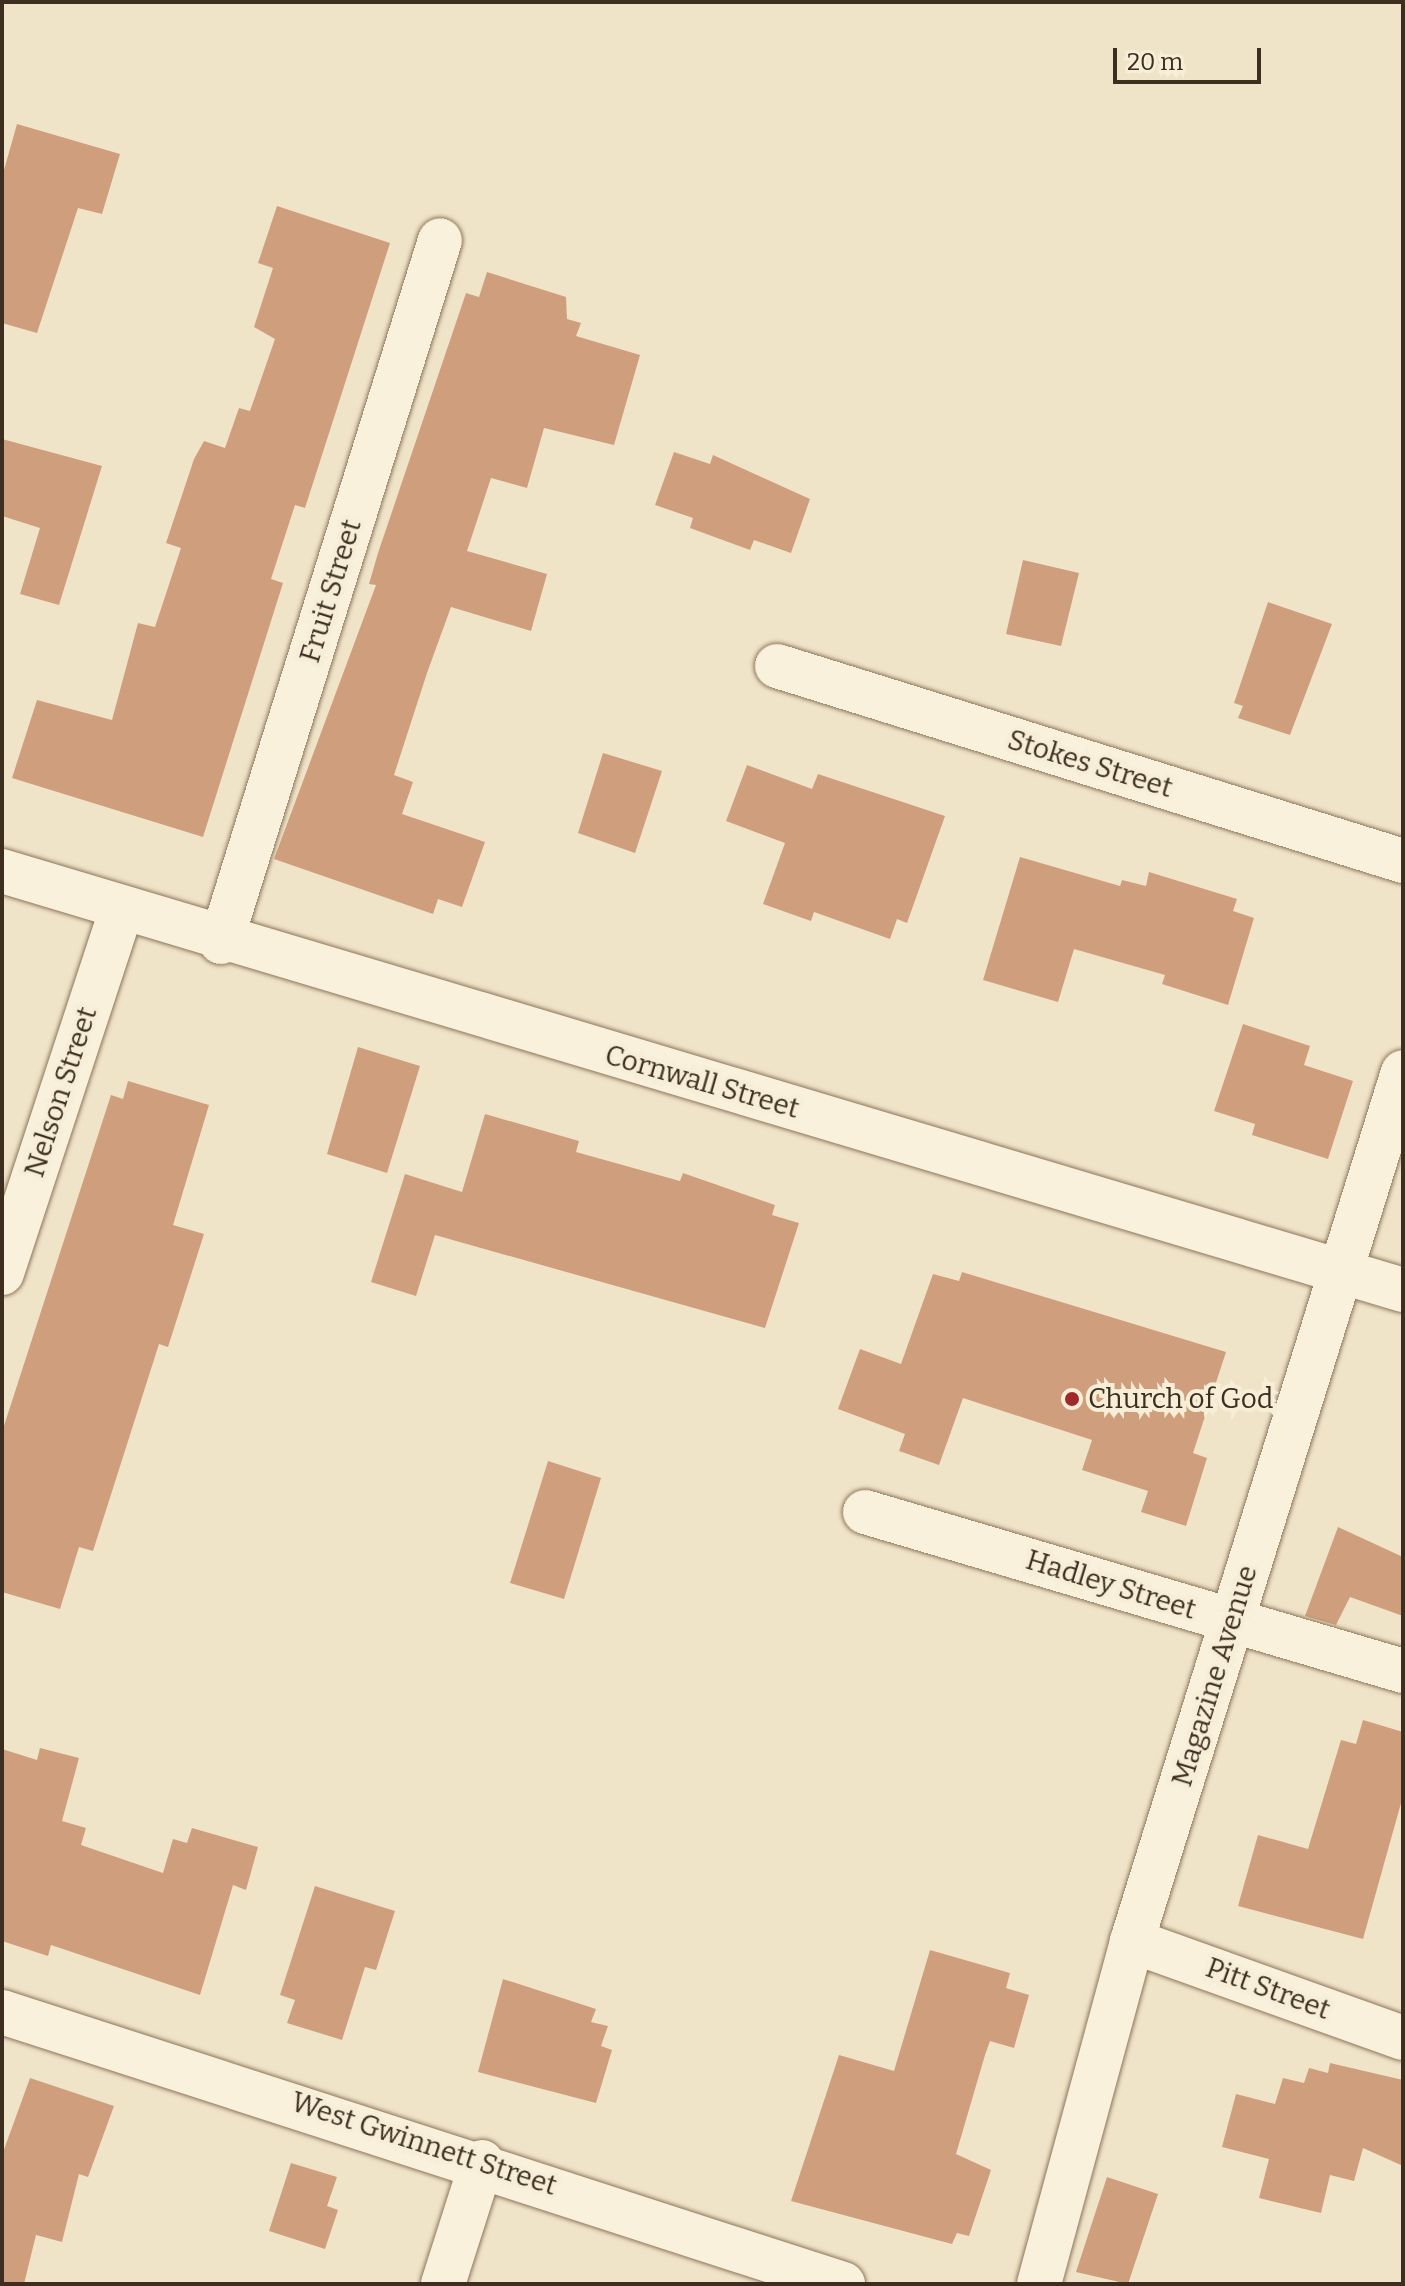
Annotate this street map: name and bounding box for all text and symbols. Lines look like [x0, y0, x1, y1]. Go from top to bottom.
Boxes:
scale bar [1117, 32, 1265, 82]
text: 20 m [1127, 48, 1183, 76]
street label: Fruit Street [293, 515, 369, 667]
street label: Stokes Street [1004, 723, 1176, 805]
street label: Nelson Street [18, 1003, 104, 1181]
street label: Cornwall Street [601, 1038, 803, 1126]
place label: Church of God [1088, 1382, 1273, 1416]
marker: Church of God [1063, 1390, 1081, 1408]
street label: Hadley Street [1022, 1543, 1200, 1627]
street label: Magazine Avenue [1165, 1561, 1265, 1791]
street label: Pitt Street [1201, 1951, 1335, 2027]
street label: West Gwinnett Street [287, 2085, 561, 2203]

